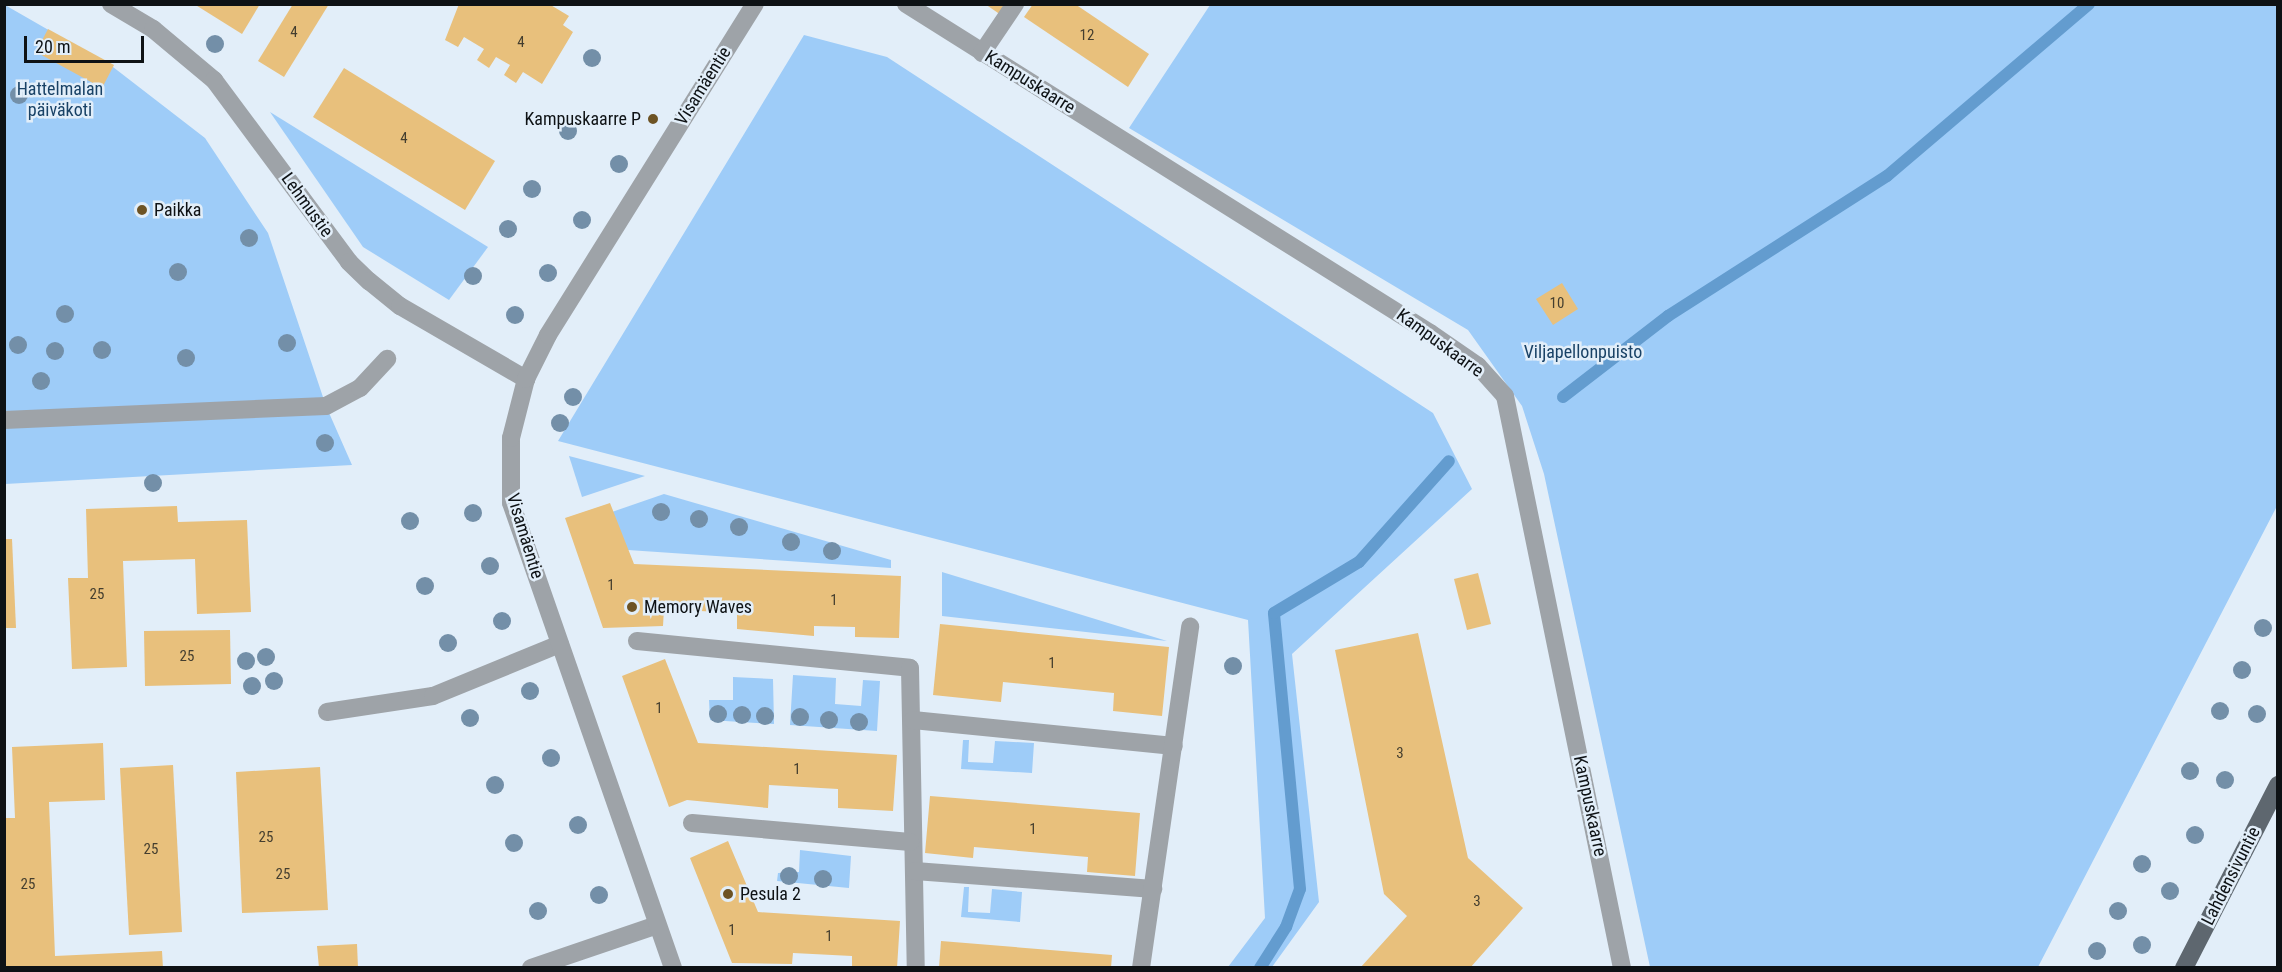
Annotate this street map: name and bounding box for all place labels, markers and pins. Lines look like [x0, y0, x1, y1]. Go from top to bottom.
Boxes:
place label: Kampuskaarre P [525, 108, 641, 130]
marker: Kampuskaarre P [646, 112, 660, 126]
place label: Paikka [154, 199, 201, 221]
marker: Paikka [135, 203, 149, 217]
place label: Memory Waves [644, 596, 752, 618]
marker: Memory Waves [625, 600, 639, 614]
place label: Pesula 2 [740, 883, 801, 905]
marker: Pesula 2 [721, 887, 735, 901]

